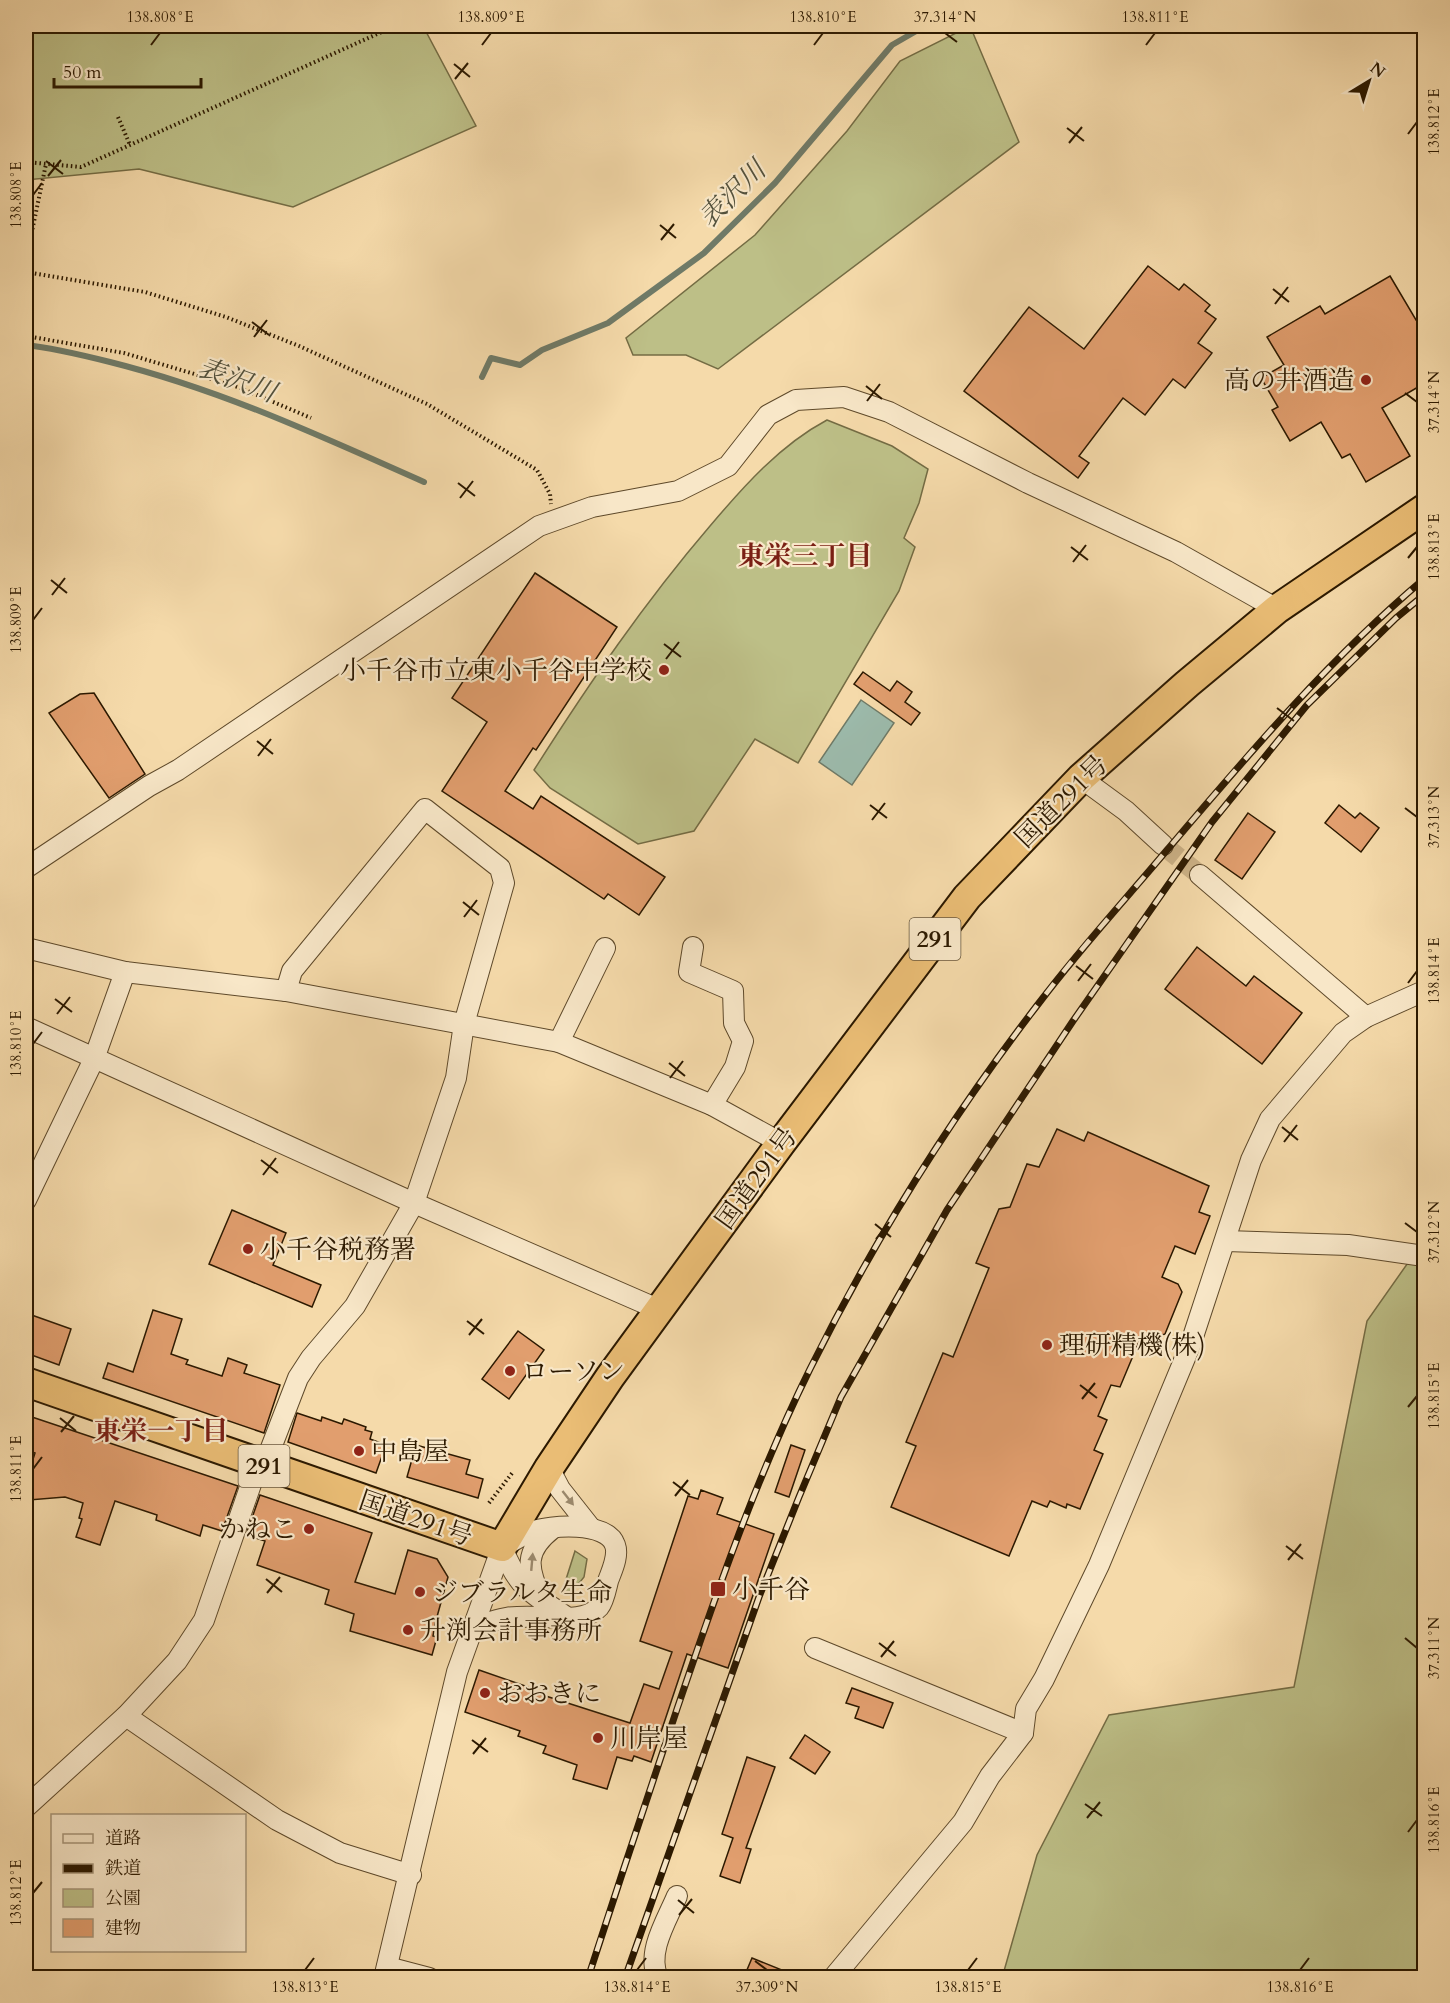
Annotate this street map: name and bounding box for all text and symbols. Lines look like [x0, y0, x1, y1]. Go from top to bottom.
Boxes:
text: 138.808°E [127, 7, 193, 27]
text: 138.809°E [458, 7, 524, 27]
text: 138.810°E [790, 7, 856, 27]
text: 37.314°N [914, 7, 977, 27]
text: 138.811°E [1122, 7, 1188, 27]
scale bar [54, 51, 201, 89]
north arrow [1339, 51, 1399, 111]
text: N [1365, 57, 1390, 83]
text: 50 m [63, 60, 102, 85]
text: 138.812°E [1424, 89, 1444, 155]
water label: 表沢川 [691, 151, 776, 236]
text: 138.808°E [6, 162, 26, 228]
water label: 表沢川 [192, 349, 284, 413]
place label: 高の井酒造 [1224, 363, 1354, 398]
text: 37.314°N [1424, 370, 1444, 433]
marker: 高の井酒造 [1359, 373, 1373, 387]
text: 138.813°E [1424, 514, 1444, 580]
district label: 東栄三丁目 [738, 538, 873, 575]
text: 138.809°E [6, 587, 26, 653]
place label: 小千谷市立東小千谷中学校 [340, 653, 652, 688]
marker: 小千谷市立東小千谷中学校 [657, 663, 671, 677]
street label: 国道291号 [1007, 747, 1115, 855]
text: 37.313°N [1424, 785, 1444, 848]
road number: 291 [910, 918, 960, 960]
text: 138.814°E [1424, 938, 1444, 1004]
text: 138.810°E [6, 1011, 26, 1077]
street label: 国道291号 [708, 1120, 805, 1236]
text: 37.312°N [1424, 1200, 1444, 1263]
place label: 小千谷税務署 [260, 1232, 416, 1267]
marker: 小千谷税務署 [241, 1242, 255, 1256]
place label: 理研精機(株) [1059, 1328, 1206, 1363]
marker: 理研精機(株) [1040, 1338, 1054, 1352]
place label: ローソン [522, 1354, 625, 1389]
text: 138.815°E [1424, 1363, 1444, 1429]
marker: ローソン [503, 1364, 517, 1378]
district label: 東栄一丁目 [94, 1413, 229, 1450]
place label: 中島屋 [371, 1434, 449, 1469]
text: 138.811°E [6, 1436, 26, 1502]
marker: 中島屋 [352, 1444, 366, 1458]
road number: 291 [238, 1445, 290, 1487]
street label: 国道291号 [354, 1483, 477, 1554]
one-way arrow [561, 1491, 573, 1506]
place label: かねこ [219, 1512, 297, 1547]
marker: かねこ [302, 1522, 316, 1536]
one-way arrow [527, 1552, 536, 1571]
place label: 小千谷 [732, 1572, 810, 1607]
place label: ジブラルタ生命 [432, 1575, 612, 1610]
marker: 小千谷 [709, 1580, 727, 1598]
marker: ジブラルタ生命 [413, 1585, 427, 1599]
place label: 升渕会計事務所 [420, 1613, 602, 1648]
text: 37.311°N [1424, 1616, 1444, 1679]
marker: 升渕会計事務所 [401, 1623, 415, 1637]
place label: おおきに [497, 1676, 601, 1711]
marker: おおきに [478, 1686, 492, 1700]
place label: 川岸屋 [610, 1721, 688, 1756]
marker: 川岸屋 [591, 1731, 605, 1745]
text: 138.816°E [1424, 1787, 1444, 1853]
legend [51, 1814, 246, 1952]
text: 道路 [105, 1826, 141, 1851]
text: 鉄道 [105, 1856, 141, 1881]
text: 138.812°E [6, 1860, 26, 1926]
text: 公園 [105, 1886, 141, 1911]
text: 建物 [105, 1916, 141, 1941]
text: 138.813°E [272, 1977, 338, 1997]
text: 138.814°E [604, 1977, 670, 1997]
text: 37.309°N [736, 1977, 799, 1997]
text: 138.815°E [935, 1977, 1001, 1997]
text: 138.816°E [1267, 1977, 1333, 1997]

